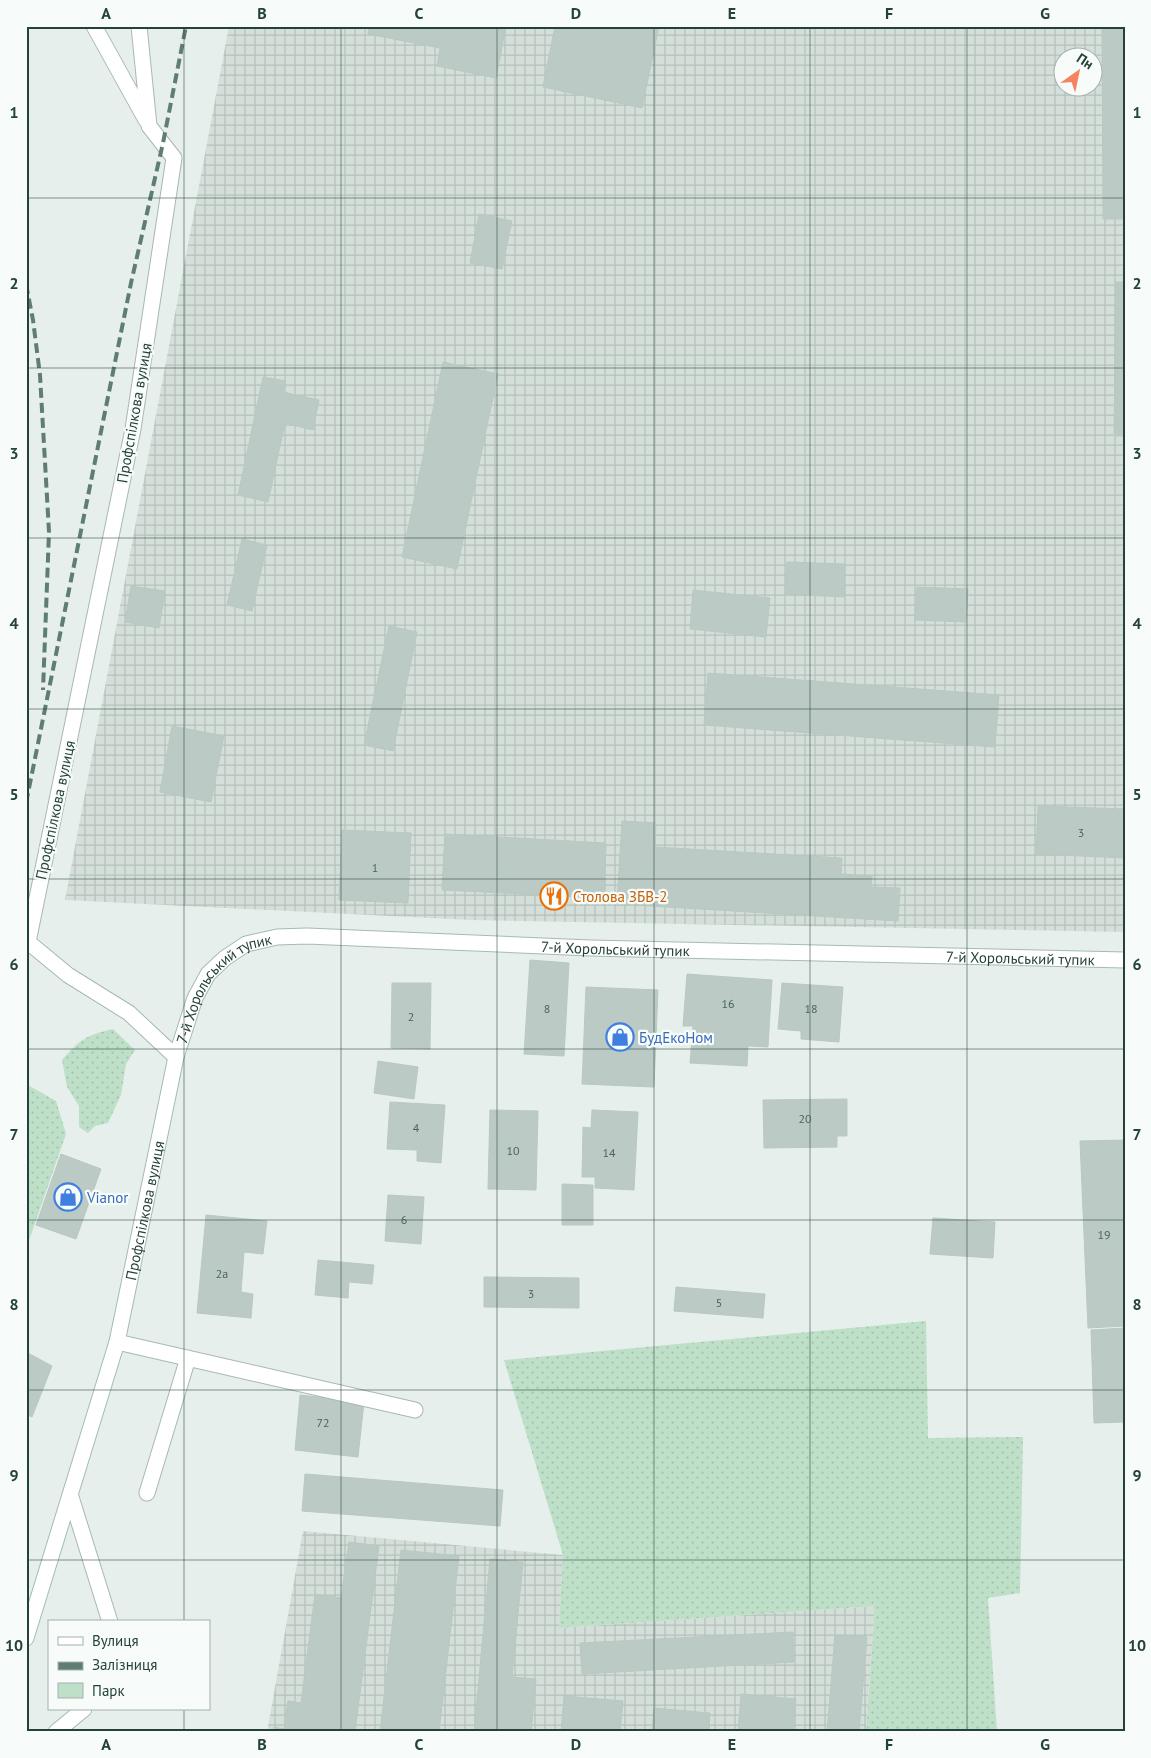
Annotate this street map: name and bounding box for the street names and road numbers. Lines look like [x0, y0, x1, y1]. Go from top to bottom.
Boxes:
street label: Профспілкова вулиця [112, 341, 156, 485]
street label: Профспілкова вулиця [31, 739, 79, 881]
street label: 7-й Хорольський тупик [172, 929, 274, 1046]
street label: 7-й Хорольський тупик [541, 936, 691, 960]
street label: 7-й Хорольський тупик [946, 946, 1096, 969]
street label: Профспілкова вулиця [121, 1139, 168, 1282]

